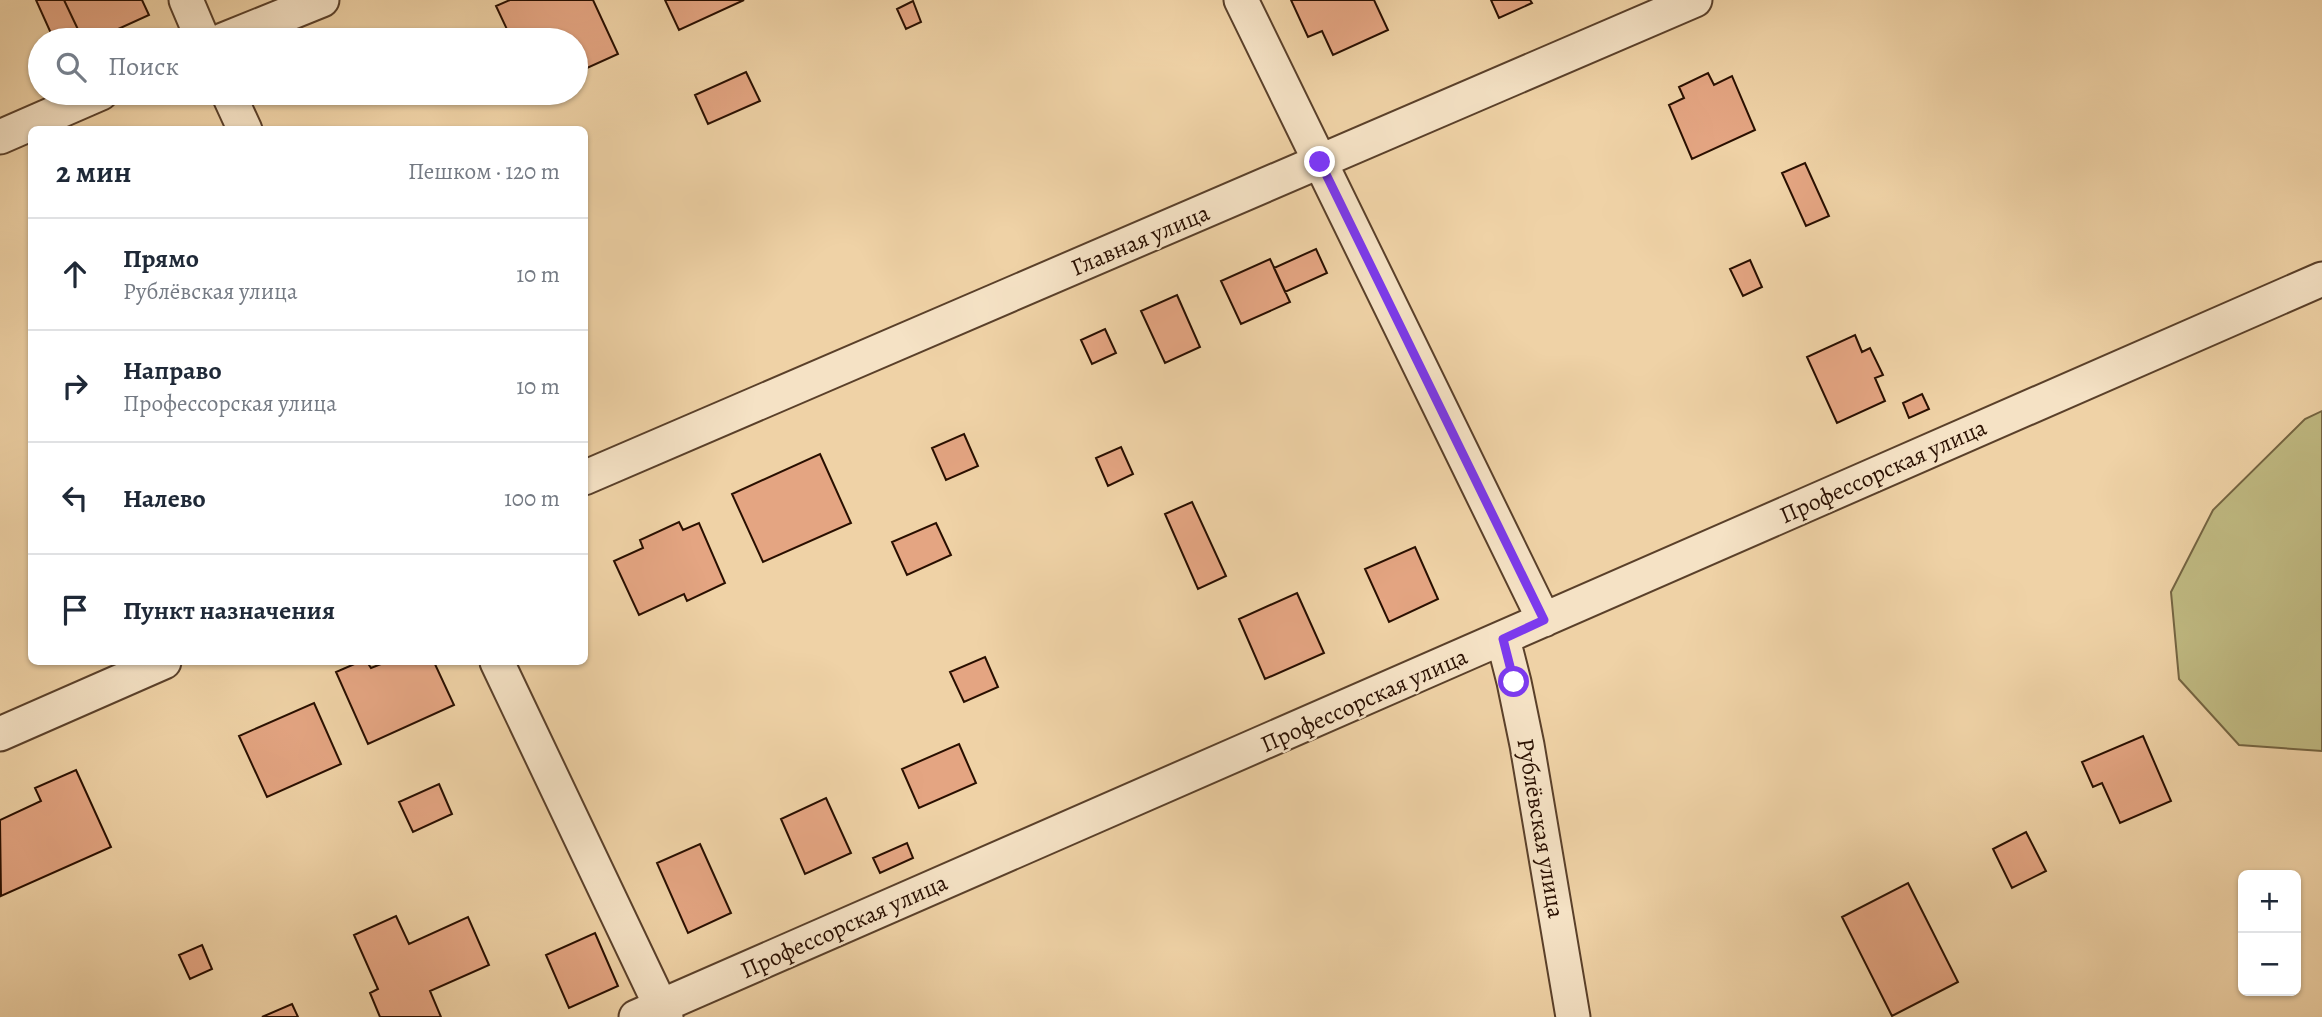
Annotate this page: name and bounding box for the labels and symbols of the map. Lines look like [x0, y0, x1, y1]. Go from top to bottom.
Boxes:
route end [1304, 146, 1335, 177]
street label: Главная улица [1066, 196, 1214, 284]
street label: Профессорская улица [1775, 411, 1991, 531]
street label: Профессорская улица [1256, 640, 1472, 760]
route start [1498, 666, 1529, 697]
street label: Рублёвская улица [1509, 735, 1573, 921]
street label: Профессорская улица [736, 866, 952, 986]

